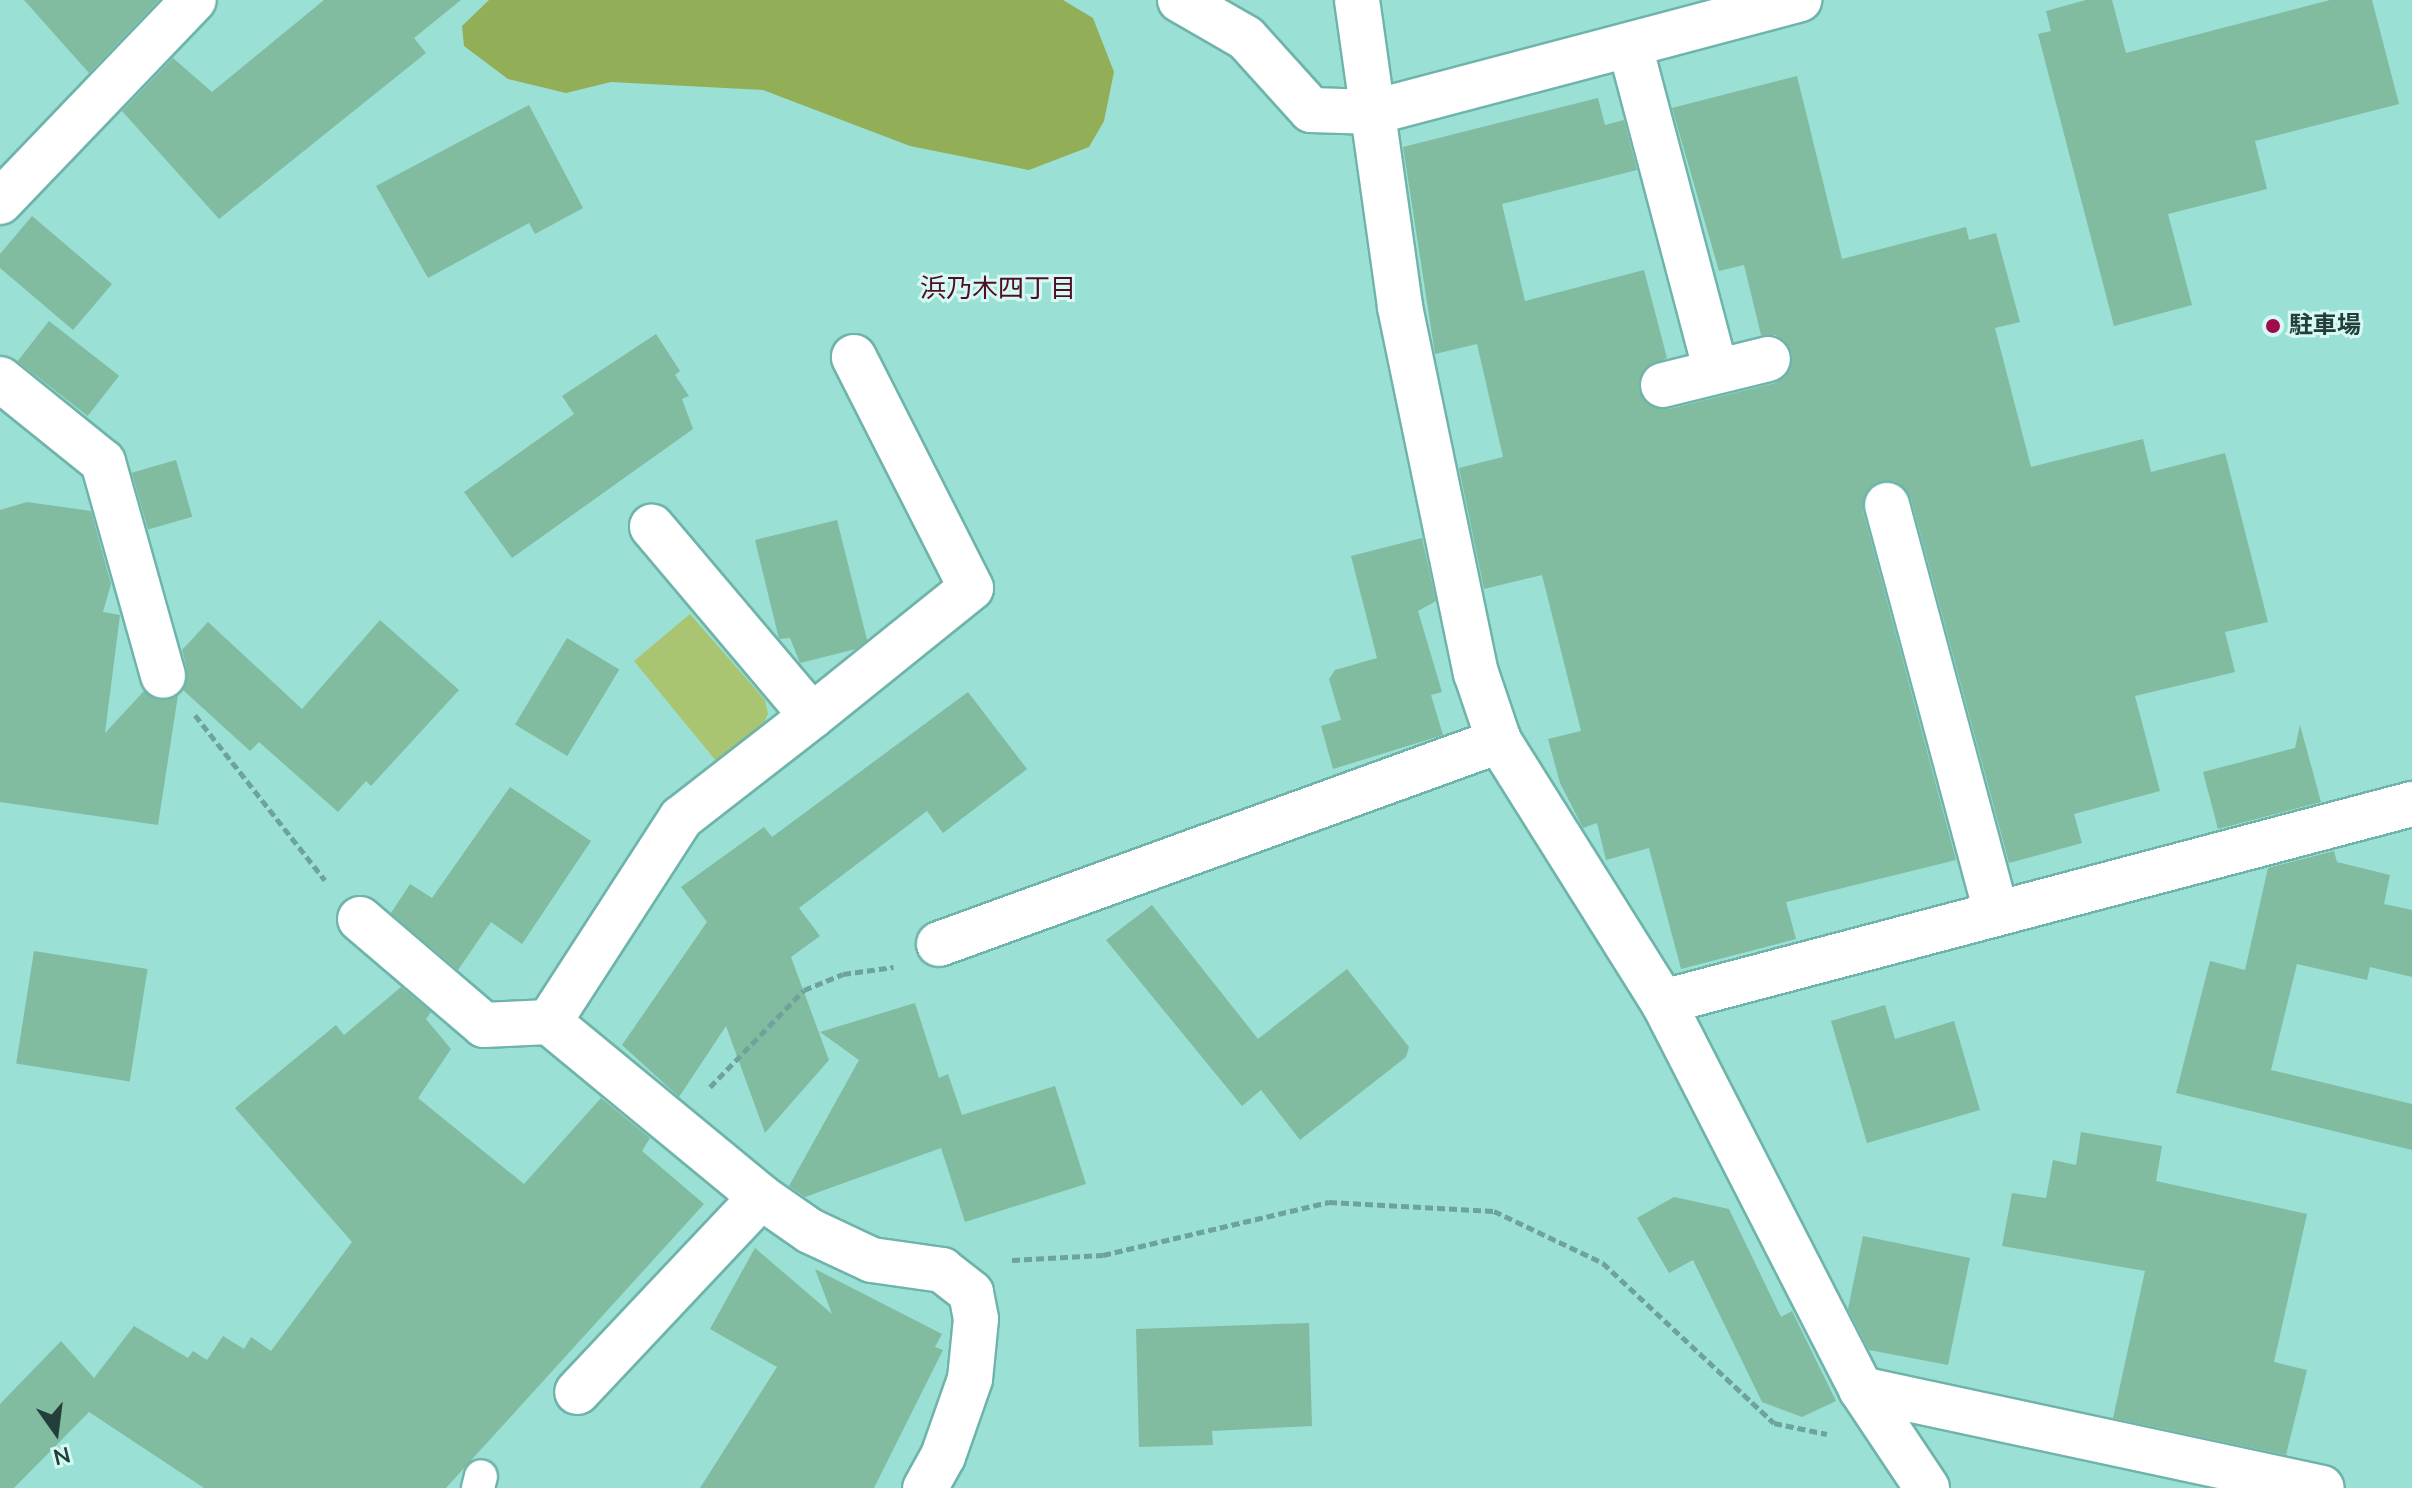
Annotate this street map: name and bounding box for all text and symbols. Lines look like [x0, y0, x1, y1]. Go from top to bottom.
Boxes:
district label: 浜乃木四丁目 [920, 273, 1076, 305]
place label: 駐車場 [2289, 312, 2361, 340]
marker: 駐車場 [2264, 317, 2282, 335]
north arrow [16, 1392, 96, 1472]
text: N [50, 1439, 73, 1472]

